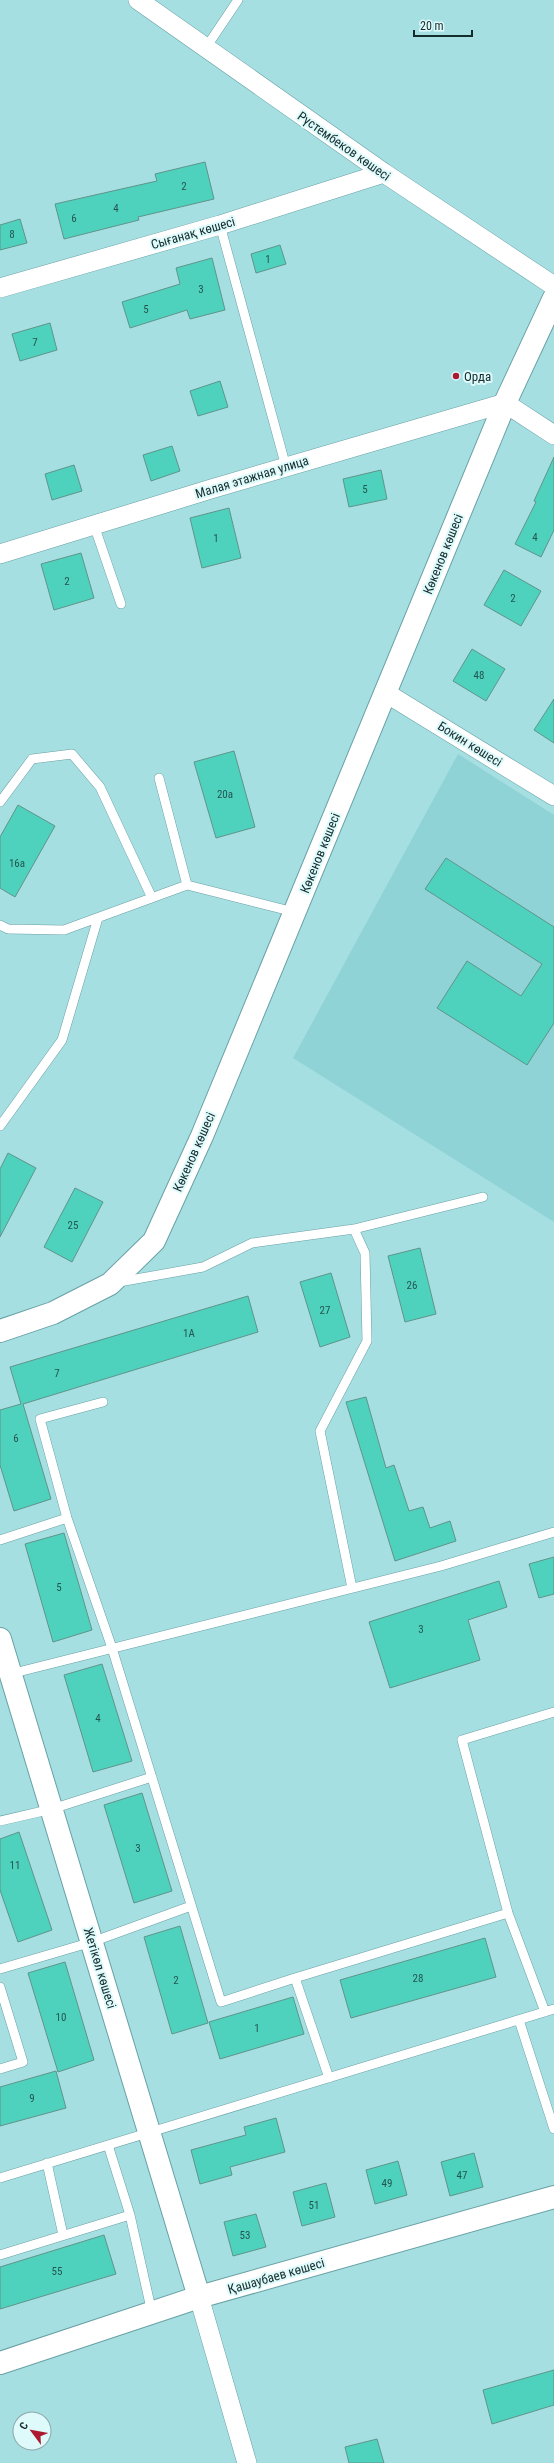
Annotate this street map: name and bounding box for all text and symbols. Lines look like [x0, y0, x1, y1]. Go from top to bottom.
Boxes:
scale bar [414, 12, 472, 38]
text: 20 m [420, 19, 444, 33]
street label: Рүстембеков көшесі [295, 108, 393, 184]
house number: 2 [181, 180, 187, 193]
house number: 4 [113, 202, 119, 215]
house number: 6 [71, 212, 77, 225]
street label: Сығанақ көшесі [149, 214, 237, 252]
house number: 8 [9, 228, 15, 241]
house number: 1 [265, 253, 271, 266]
house number: 3 [198, 283, 204, 296]
house number: 5 [143, 303, 149, 316]
house number: 7 [32, 336, 38, 349]
place label: Орда [464, 369, 491, 384]
marker: Орда [451, 371, 461, 381]
street label: Малая этажная улица [194, 453, 310, 501]
house number: 5 [362, 483, 368, 496]
street label: Көкенов көшесі [420, 512, 466, 596]
house number: 4 [532, 531, 538, 544]
house number: 1 [213, 532, 219, 545]
house number: 2 [64, 575, 70, 588]
house number: 2 [510, 592, 516, 605]
house number: 48 [474, 669, 484, 682]
street label: Бокин көшесі [435, 718, 505, 770]
house number: 20а [217, 788, 233, 801]
street label: Көкенов көшесі [297, 811, 343, 895]
house number: 16а [9, 857, 25, 870]
street label: Көкенов көшесі [170, 1110, 218, 1194]
house number: 25 [68, 1219, 78, 1232]
house number: 26 [407, 1279, 417, 1292]
house number: 27 [320, 1304, 330, 1317]
house number: 1А [183, 1327, 196, 1340]
house number: 7 [54, 1367, 60, 1380]
house number: 6 [13, 1432, 19, 1445]
house number: 5 [56, 1581, 62, 1594]
house number: 3 [418, 1623, 424, 1636]
house number: 4 [95, 1712, 101, 1725]
house number: 3 [135, 1842, 141, 1855]
house number: 11 [10, 1859, 20, 1872]
street label: Жетікөл көшесі [81, 1926, 119, 2010]
house number: 28 [413, 1972, 423, 1985]
house number: 2 [173, 1974, 179, 1987]
house number: 10 [56, 2011, 66, 2024]
house number: 1 [254, 2022, 260, 2035]
house number: 9 [29, 2092, 35, 2105]
house number: 47 [457, 2169, 467, 2182]
house number: 49 [382, 2177, 392, 2190]
house number: 51 [309, 2199, 319, 2212]
house number: 53 [240, 2229, 250, 2242]
street label: Қашаубаев көшесі [226, 2255, 326, 2297]
house number: 55 [52, 2265, 62, 2278]
north arrow [12, 2411, 52, 2451]
text: С [17, 2420, 31, 2432]

